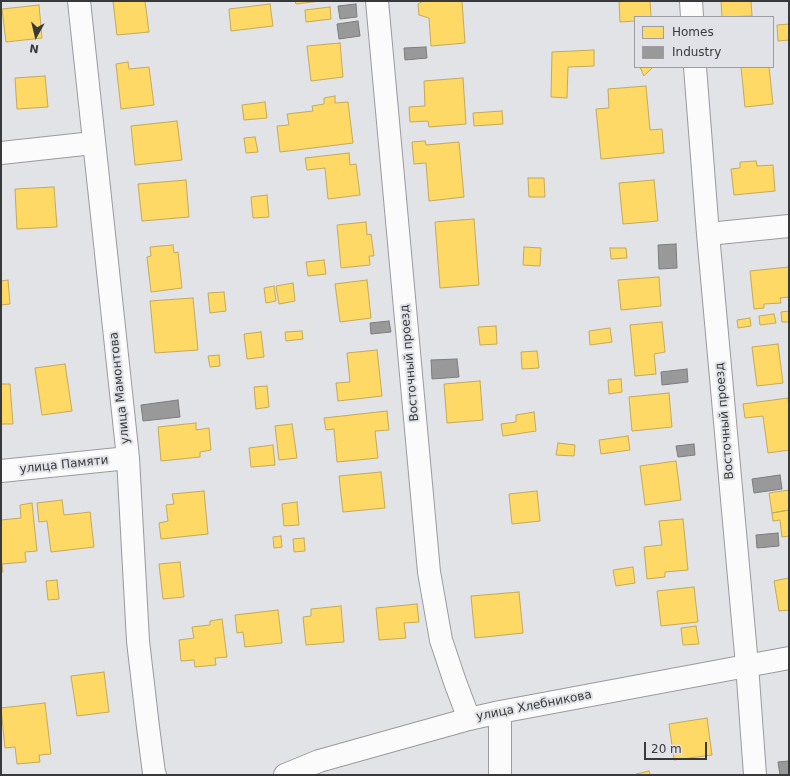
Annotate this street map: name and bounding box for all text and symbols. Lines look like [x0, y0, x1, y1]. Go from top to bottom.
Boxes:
north arrow [16, 16, 56, 56]
legend [634, 16, 774, 68]
text: Homes [672, 25, 714, 39]
text: N [29, 41, 40, 55]
text: Industry [672, 45, 721, 59]
street label: Восточный проезд [398, 304, 422, 422]
street label: улица Мамонтова [107, 331, 133, 445]
street label: Восточный проезд [713, 362, 737, 480]
street label: улица Памяти [19, 453, 109, 477]
street label: улица Хлебникова [475, 688, 593, 724]
scale bar [646, 734, 709, 760]
text: 20 m [651, 742, 682, 756]

